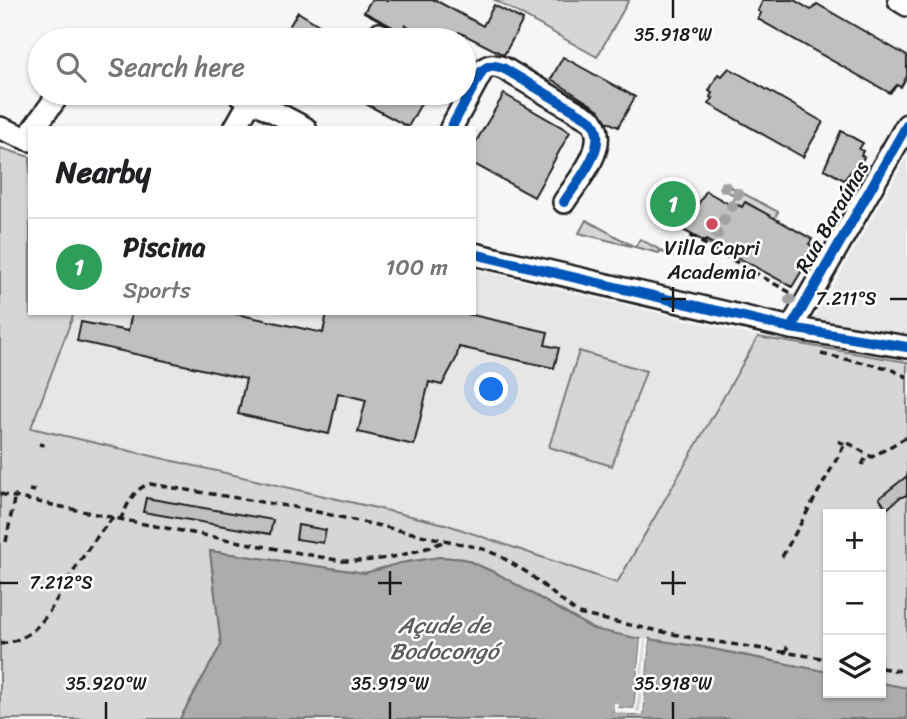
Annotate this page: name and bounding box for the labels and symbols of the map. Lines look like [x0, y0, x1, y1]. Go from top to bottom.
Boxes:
text: 35.918°W [634, 19, 713, 51]
street label: Rua Baraúnas [784, 153, 880, 281]
pin: 1 [650, 178, 696, 230]
marker: Villa Capri Academia [704, 216, 720, 232]
place label: Villa Capri Academia [664, 229, 761, 291]
text: 7.211°S [816, 283, 876, 315]
your location [474, 372, 508, 406]
text: 7.212°S [29, 567, 93, 599]
water label: Açude de Bodocongó [390, 605, 503, 672]
text: 35.920°W [66, 668, 147, 700]
text: 35.919°W [351, 668, 430, 700]
text: 35.918°W [634, 668, 713, 700]

